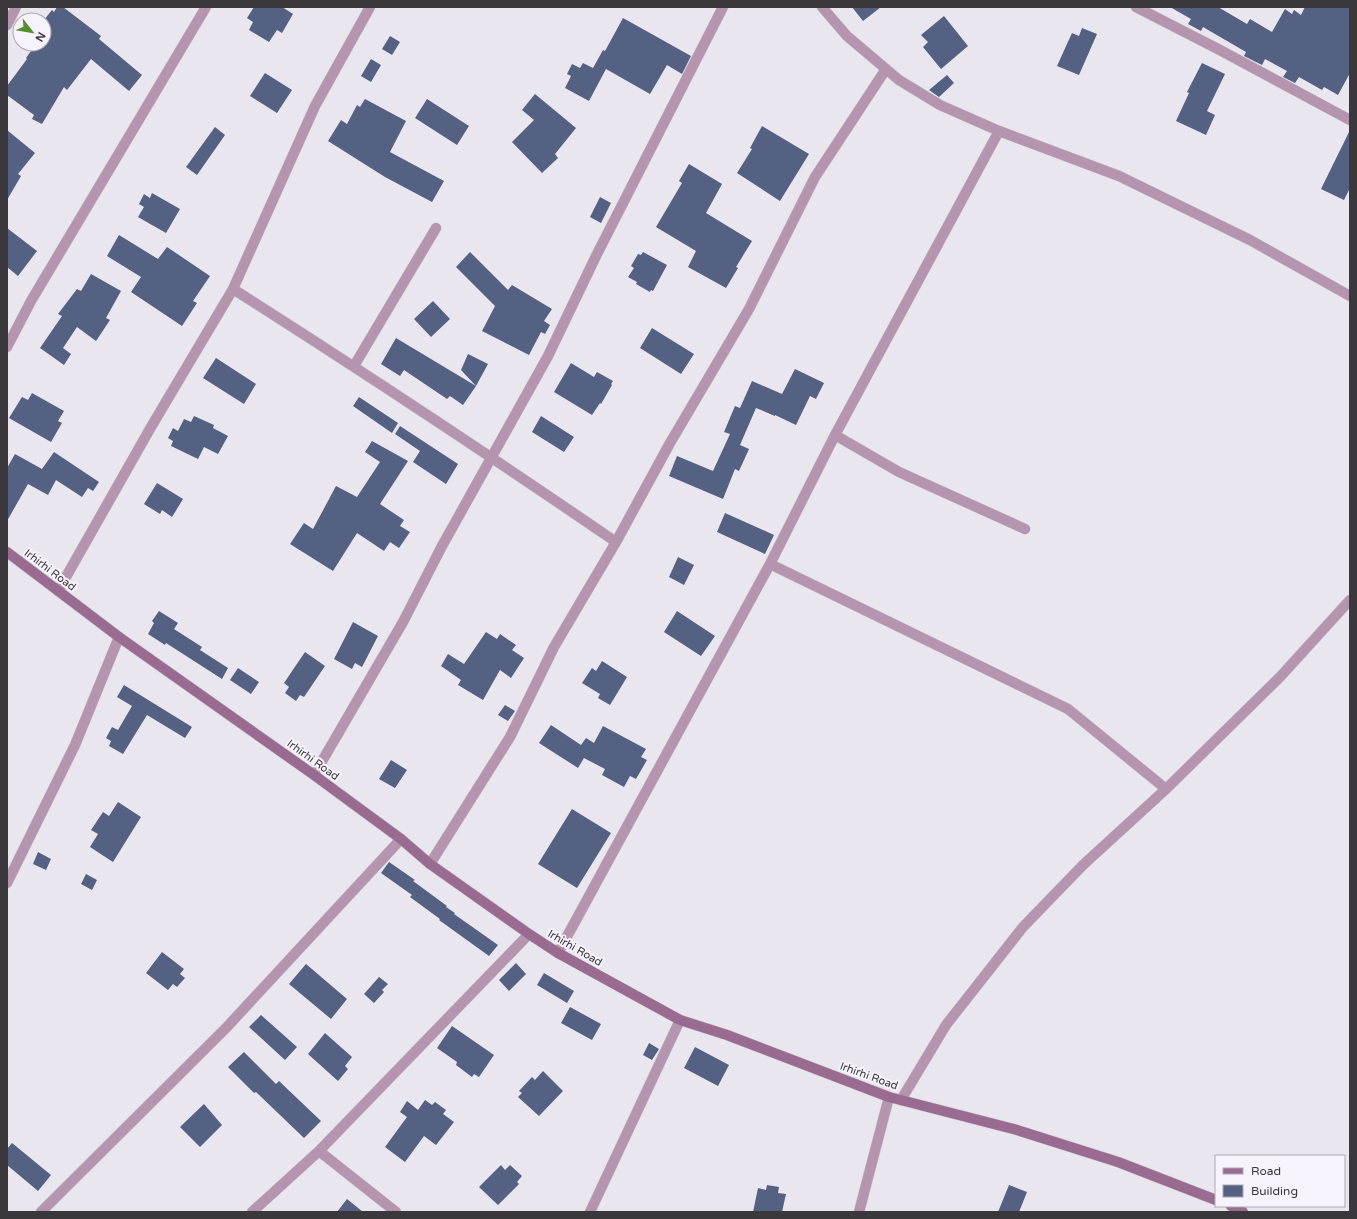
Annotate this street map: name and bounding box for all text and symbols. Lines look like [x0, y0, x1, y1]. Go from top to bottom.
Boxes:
north arrow [12, 12, 52, 52]
text: N [32, 30, 48, 44]
street label: Irhirhi Road [22, 547, 78, 594]
street label: Irhirhi Road [285, 737, 341, 783]
street label: Irhirhi Road [545, 927, 605, 969]
street label: Irhirhi Road [838, 1059, 900, 1093]
legend [1215, 1155, 1345, 1207]
text: Road [1251, 1164, 1281, 1178]
text: Building [1251, 1184, 1298, 1198]

